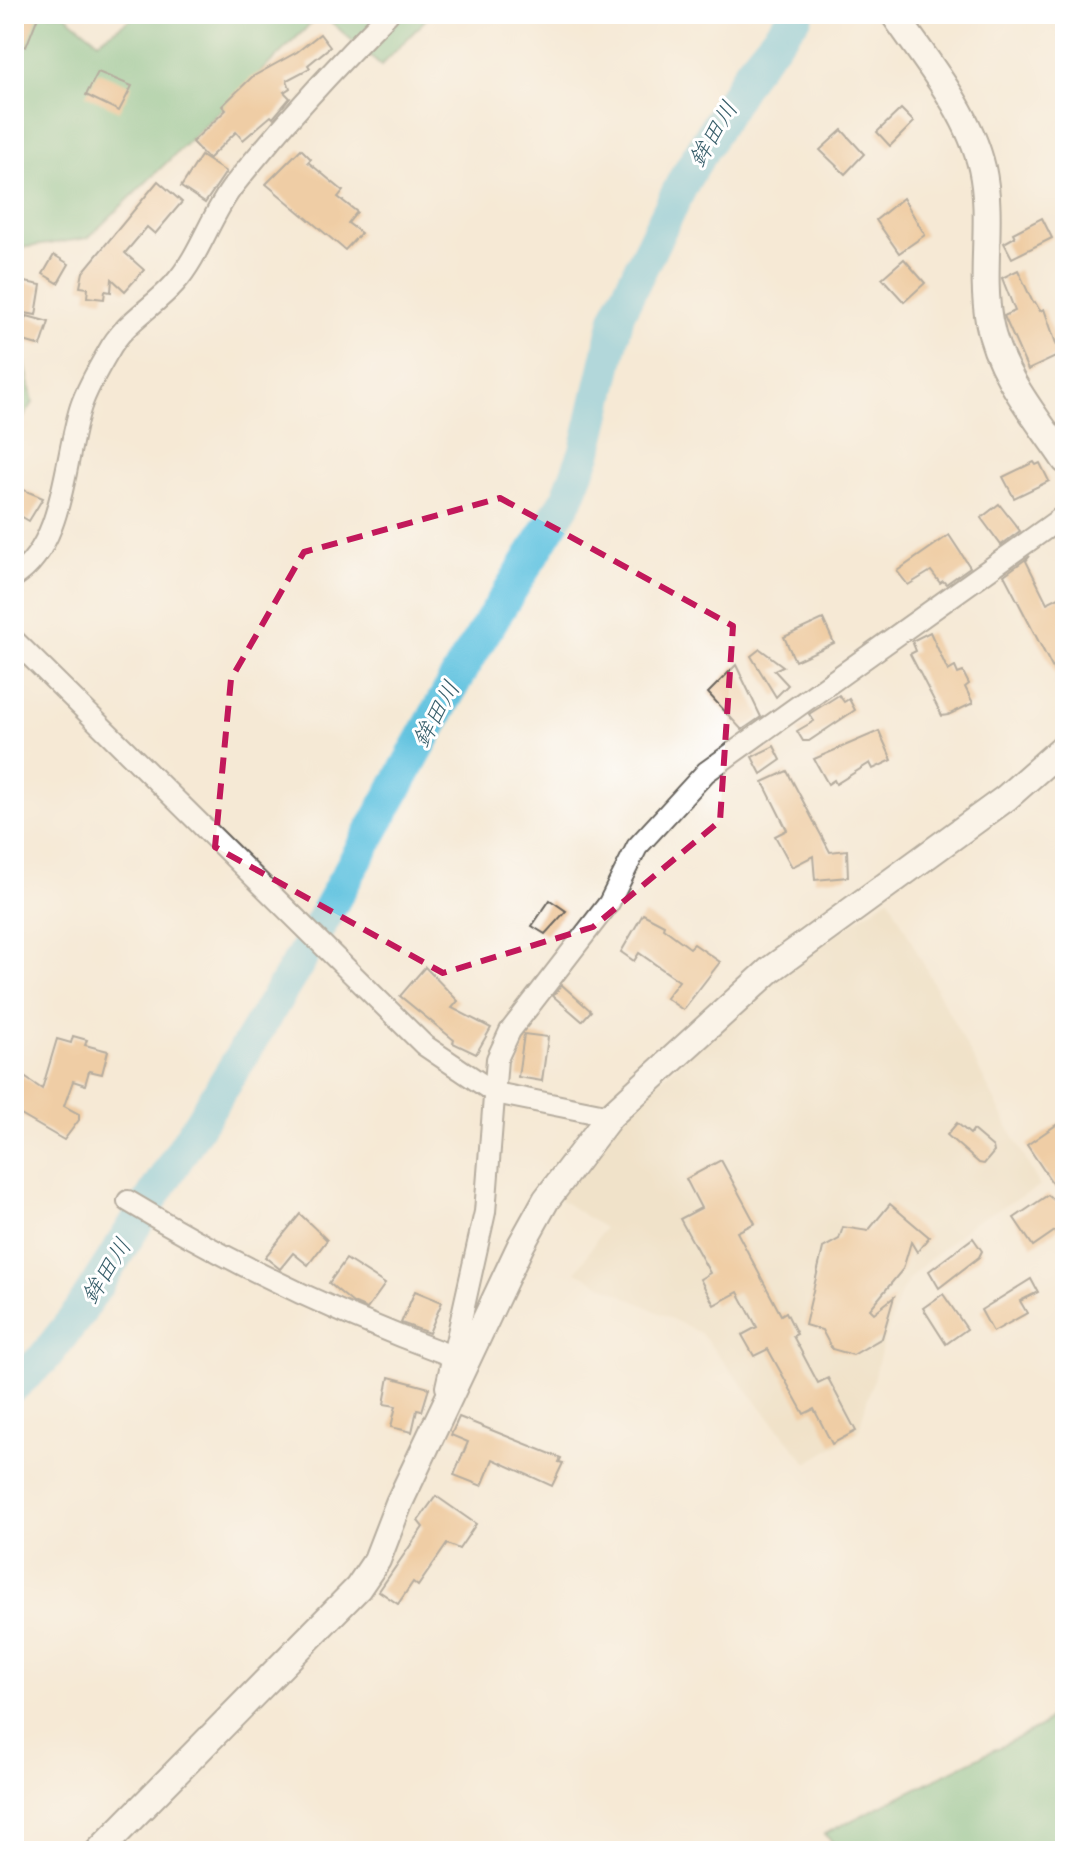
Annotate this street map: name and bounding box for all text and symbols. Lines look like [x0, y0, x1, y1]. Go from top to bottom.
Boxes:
water label: 鉾田川 [679, 94, 750, 176]
water label: 鉾田川 [403, 674, 472, 756]
water label: 鉾田川 [72, 1231, 143, 1313]

